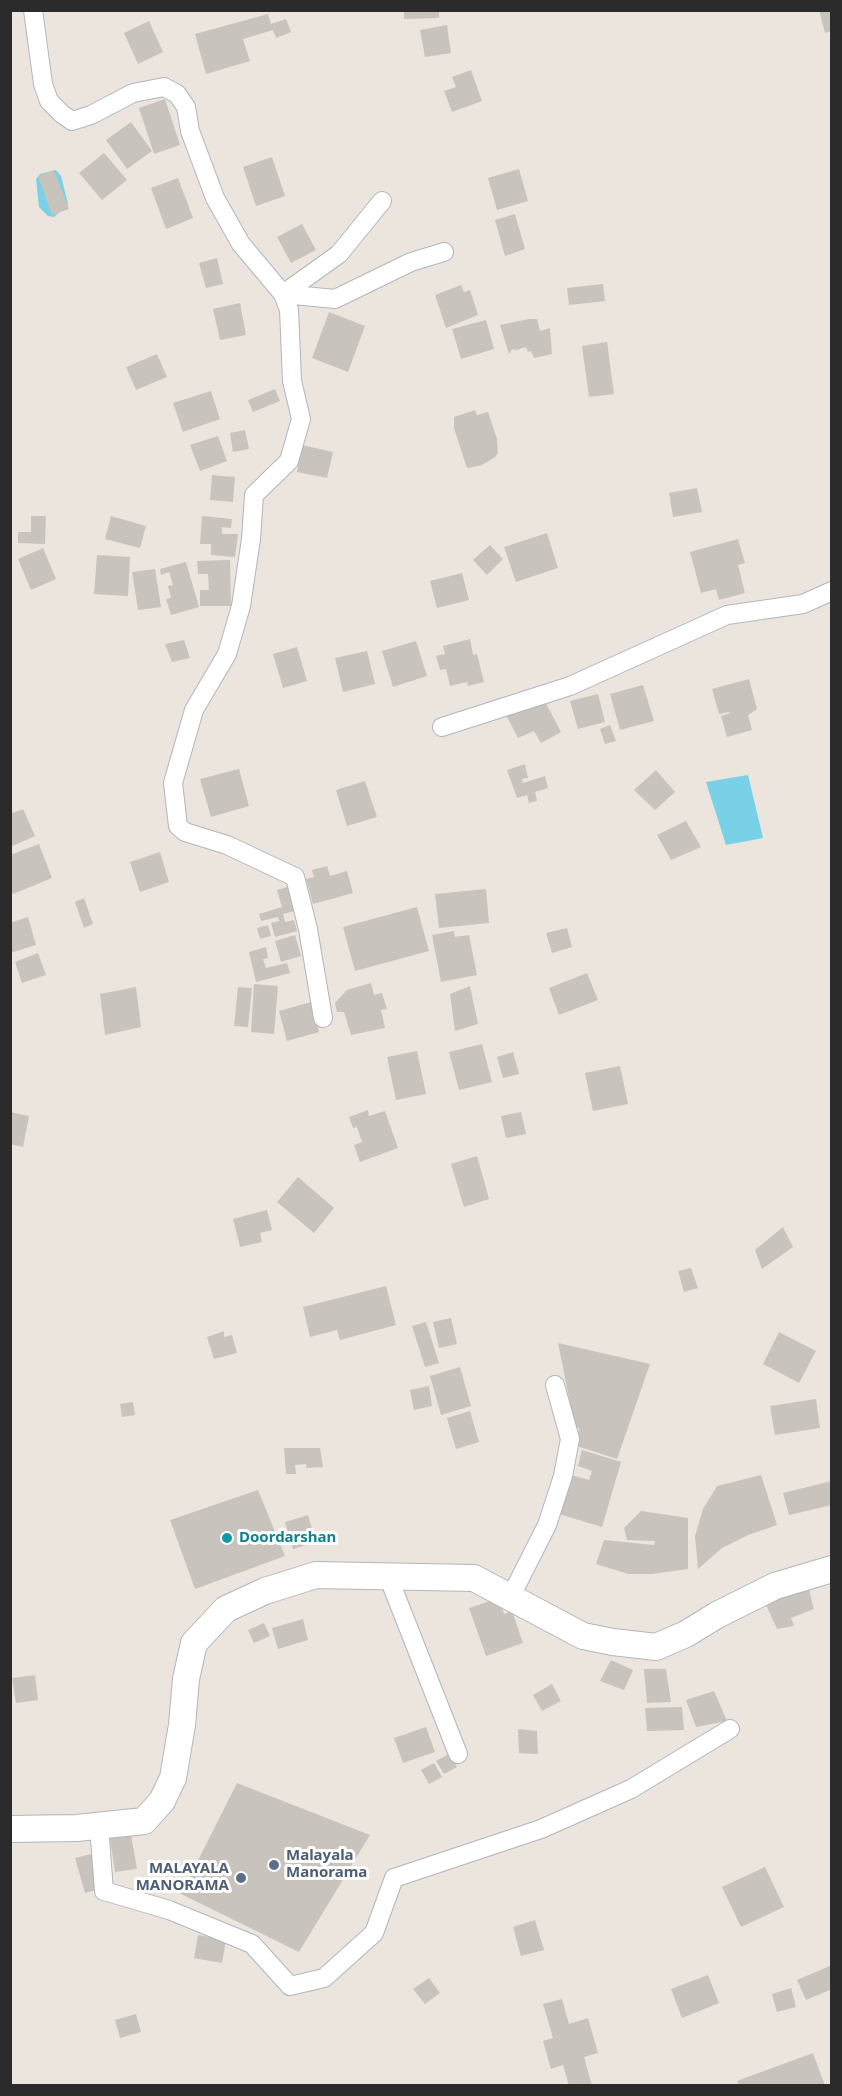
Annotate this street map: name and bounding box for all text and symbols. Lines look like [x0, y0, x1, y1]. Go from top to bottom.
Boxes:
place label: Doordarshan [239, 1529, 336, 1547]
marker: Doordarshan [220, 1531, 234, 1545]
place label: Malayala Manorama [286, 1847, 367, 1882]
marker: Malayala Manorama [267, 1858, 281, 1872]
place label: MALAYALA MANORAMA [136, 1860, 229, 1895]
marker: MALAYALA MANORAMA [234, 1871, 248, 1885]

